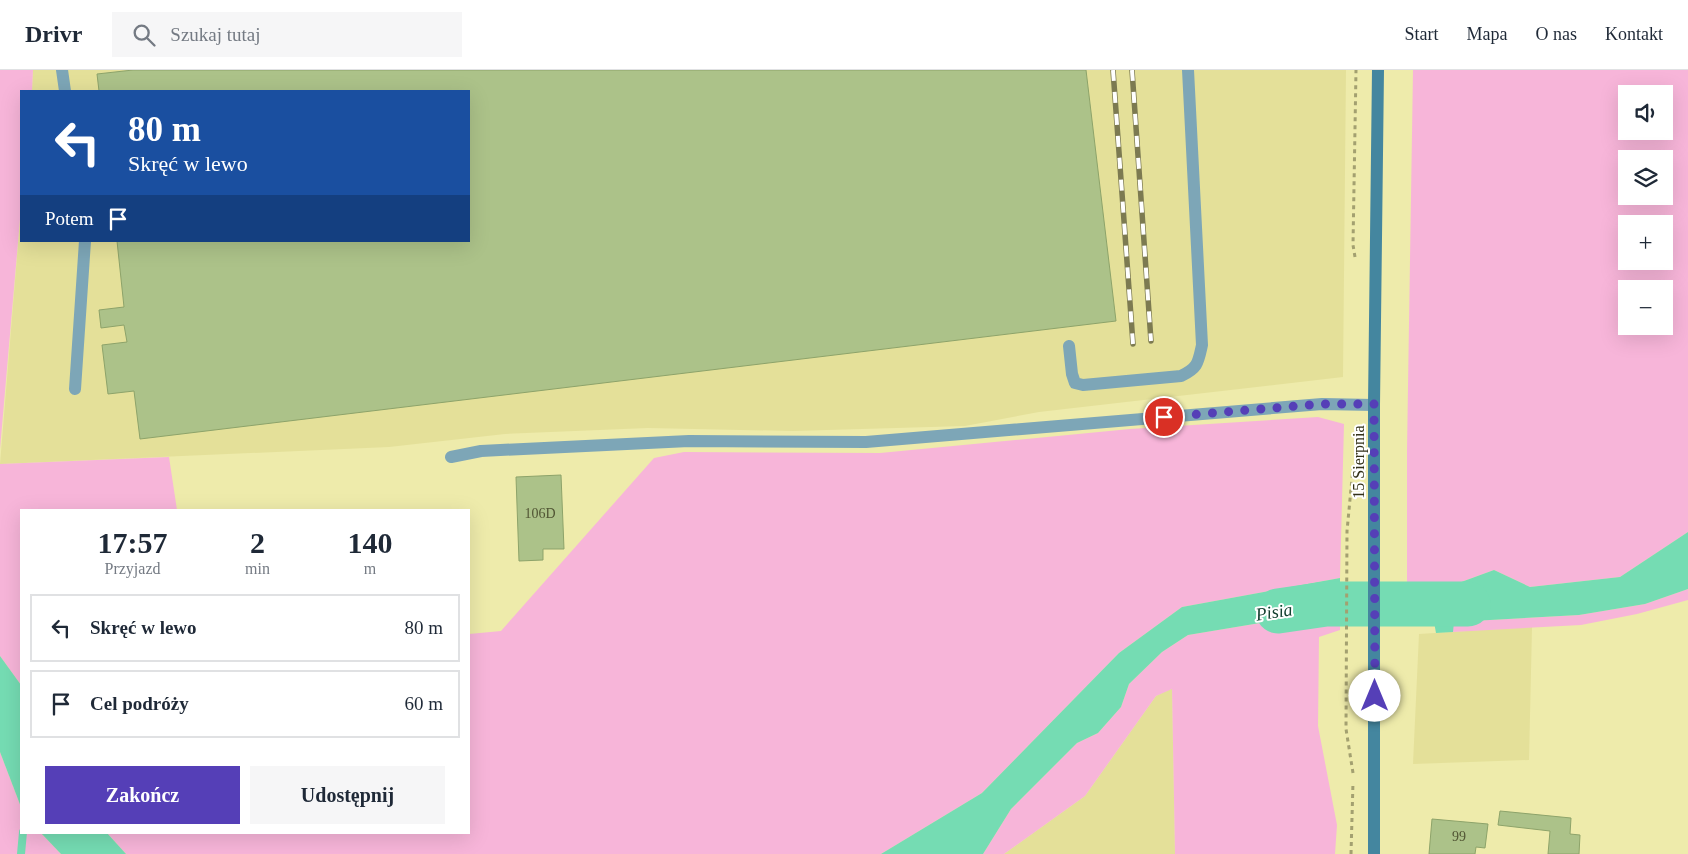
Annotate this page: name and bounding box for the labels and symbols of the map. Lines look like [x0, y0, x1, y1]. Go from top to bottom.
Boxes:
pin [1143, 396, 1185, 438]
street label: 15 Sierpnia [1350, 425, 1368, 499]
house number: 106D [524, 506, 556, 521]
water label: Pisia [1253, 599, 1294, 625]
position arrow [1348, 669, 1400, 721]
house number: 99 [1452, 829, 1466, 844]

